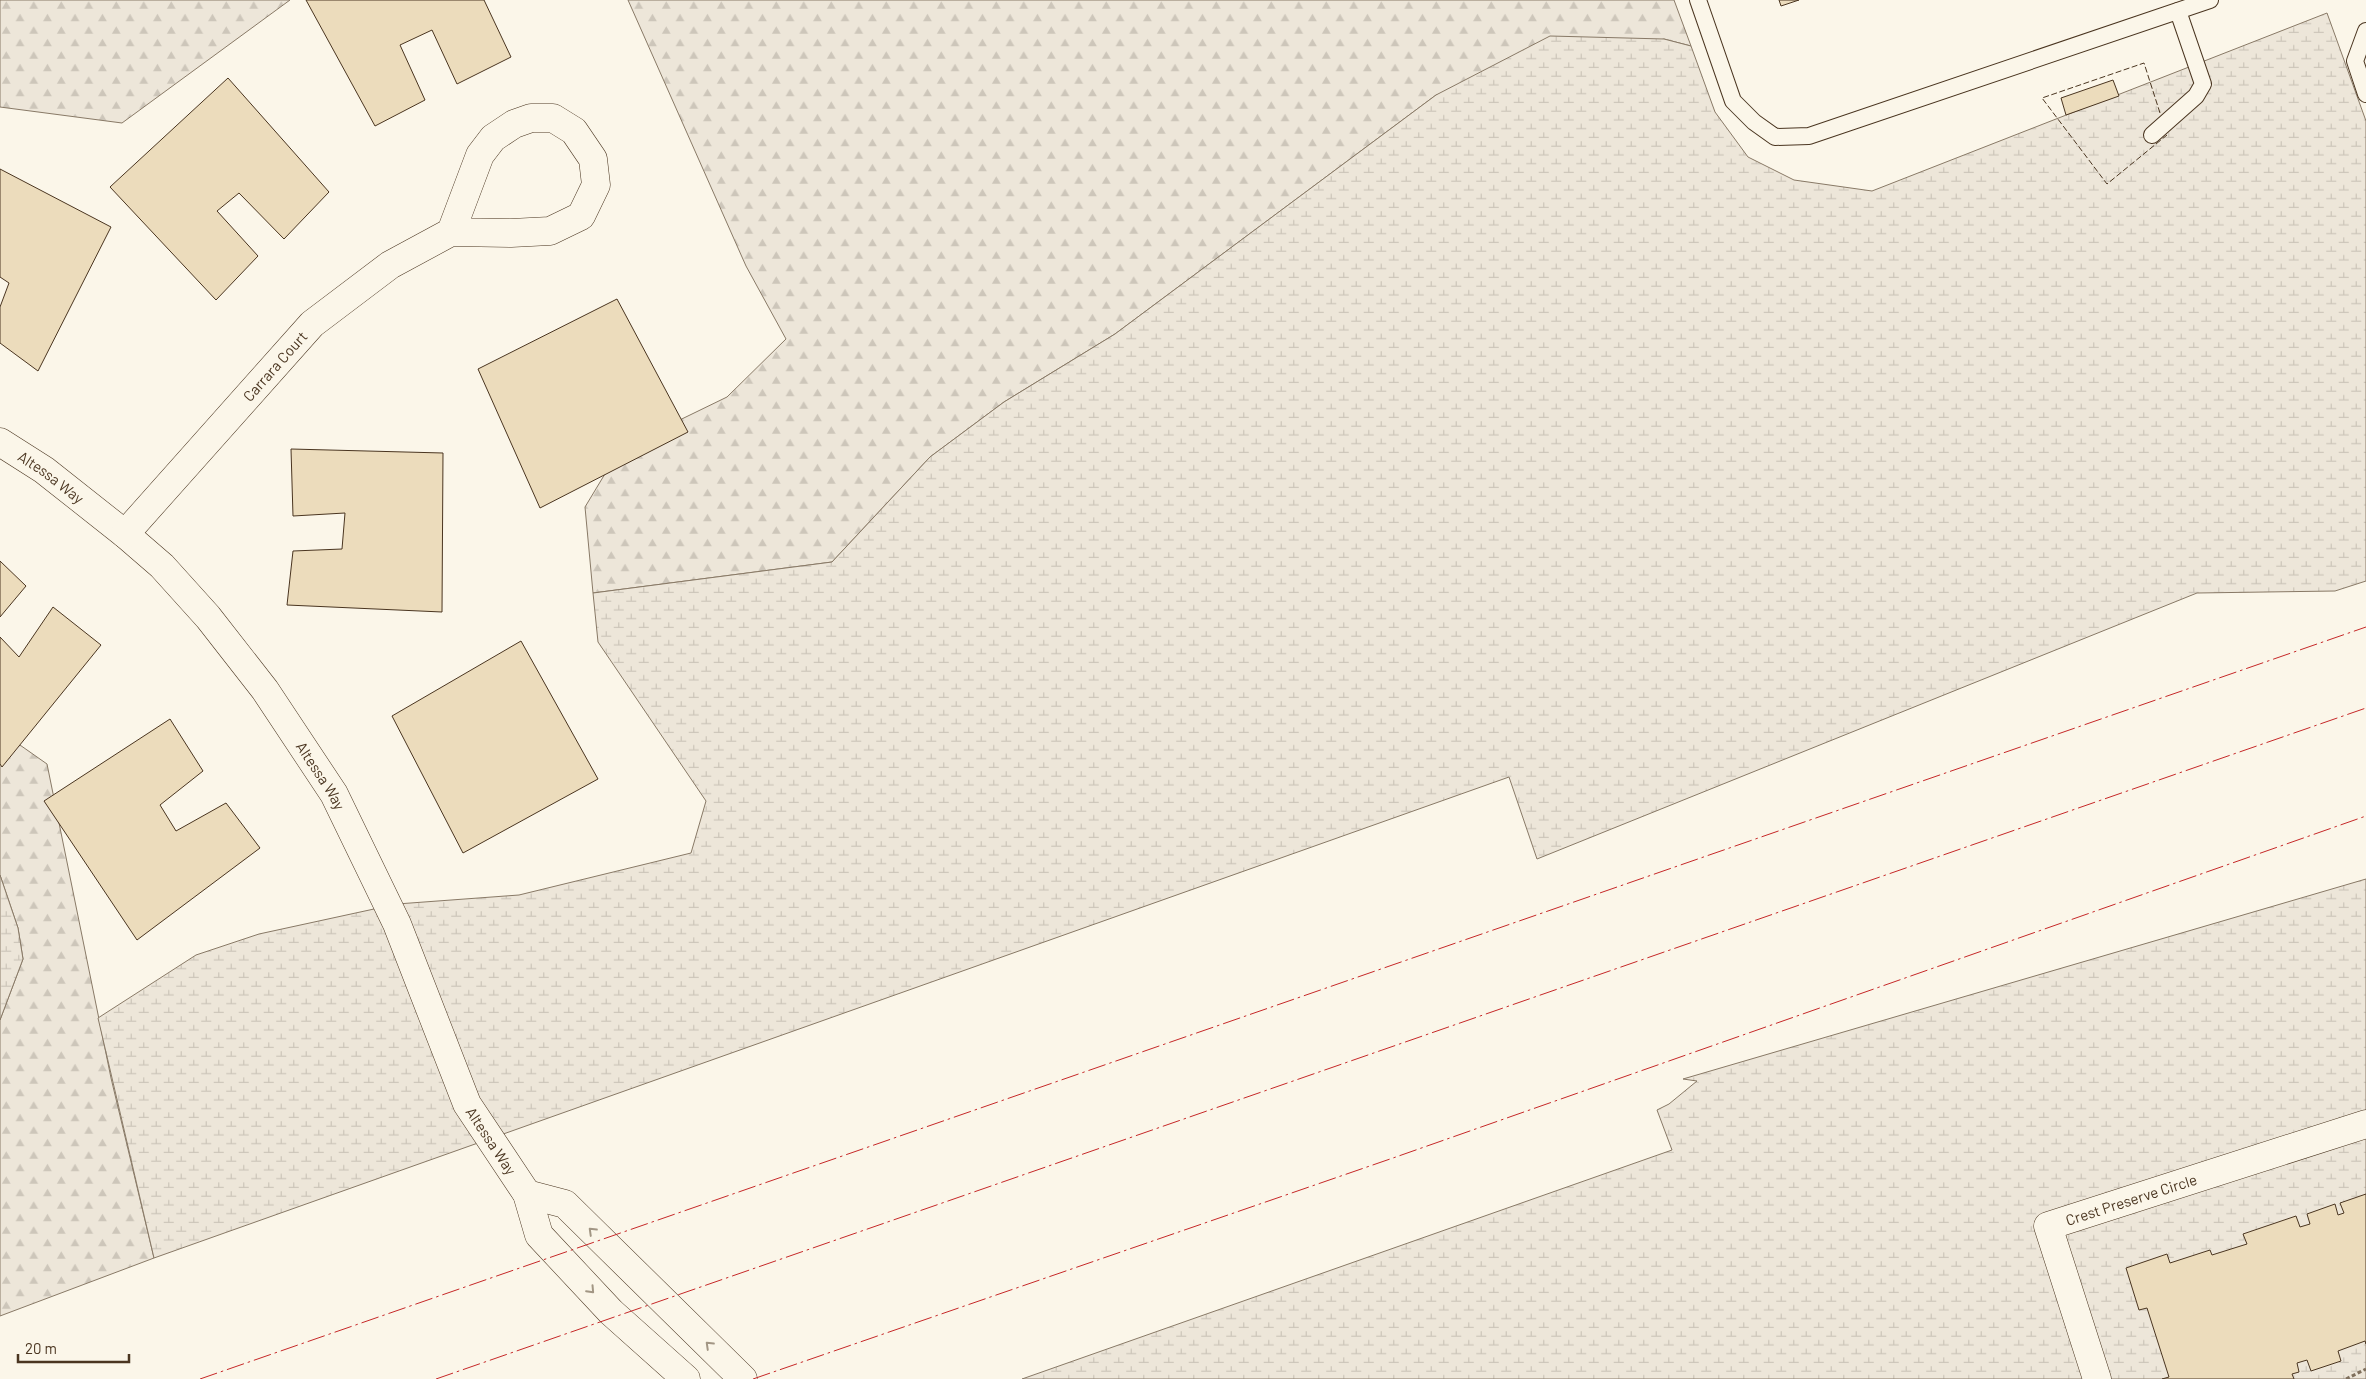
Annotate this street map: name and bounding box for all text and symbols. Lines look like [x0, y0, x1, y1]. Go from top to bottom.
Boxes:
street label: Carrara Court [239, 327, 311, 405]
street label: Altessa Way [15, 447, 88, 507]
street label: Altessa Way [293, 738, 349, 813]
street label: Altessa Way [462, 1103, 520, 1178]
street label: Crest Preserve Circle [2063, 1170, 2199, 1229]
one-way arrow [589, 1228, 598, 1237]
one-way arrow [585, 1284, 594, 1293]
scale bar [18, 1332, 129, 1364]
text: 20 m [25, 1339, 57, 1357]
one-way arrow [705, 1342, 714, 1351]

